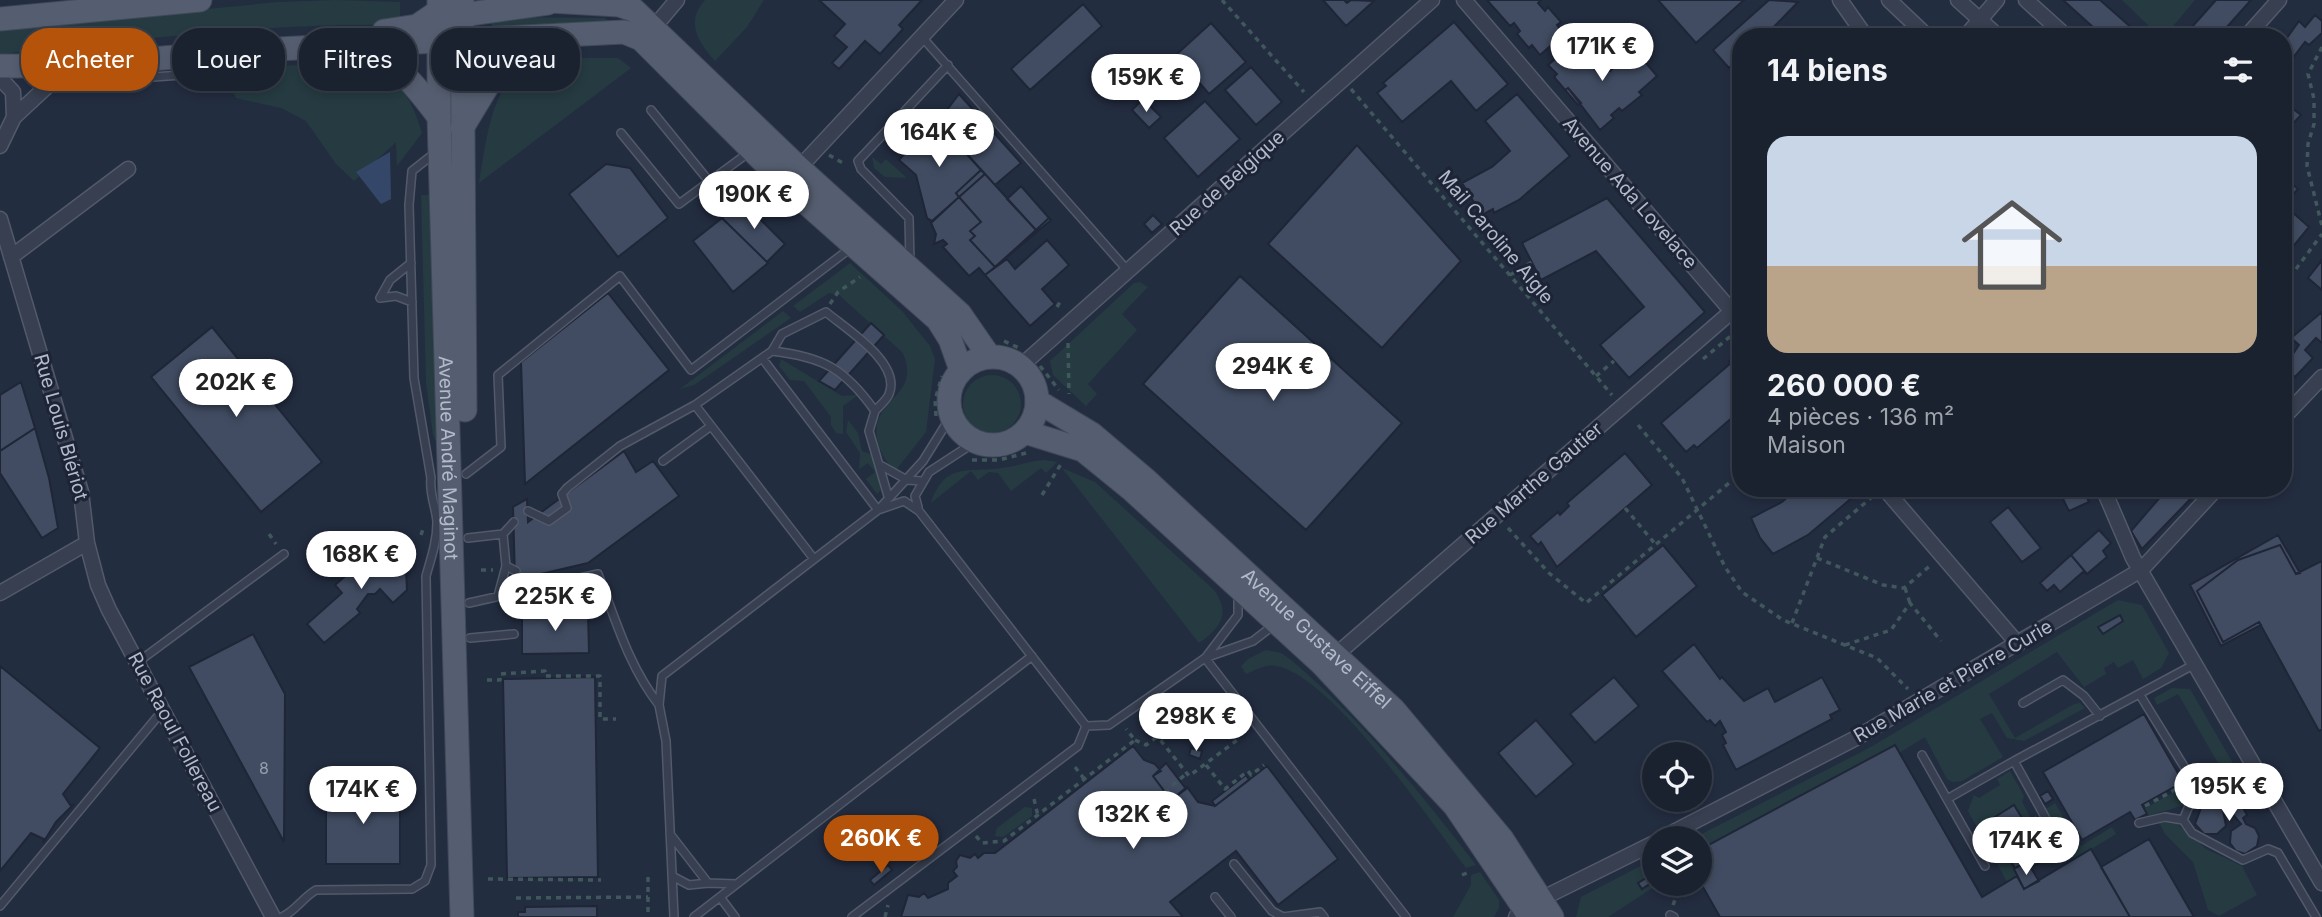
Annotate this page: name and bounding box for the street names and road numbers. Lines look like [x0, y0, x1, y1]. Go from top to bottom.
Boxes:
street label: Avenue Ada Lovelace [1558, 113, 1702, 273]
street label: Rue de Belgique [1165, 126, 1289, 240]
street label: Mail Caroline Aigle [1433, 166, 1559, 308]
street label: Rue Louis Blériot [29, 351, 93, 503]
street label: Avenue André Maginot [434, 355, 463, 560]
street label: Rue Marthe Gautier [1461, 417, 1607, 549]
street label: Avenue Gustave Eiffel [1237, 563, 1396, 713]
street label: Rue Marie et Pierre Curie [1850, 615, 2056, 747]
street label: Rue Raoul Follereau [123, 648, 227, 816]

